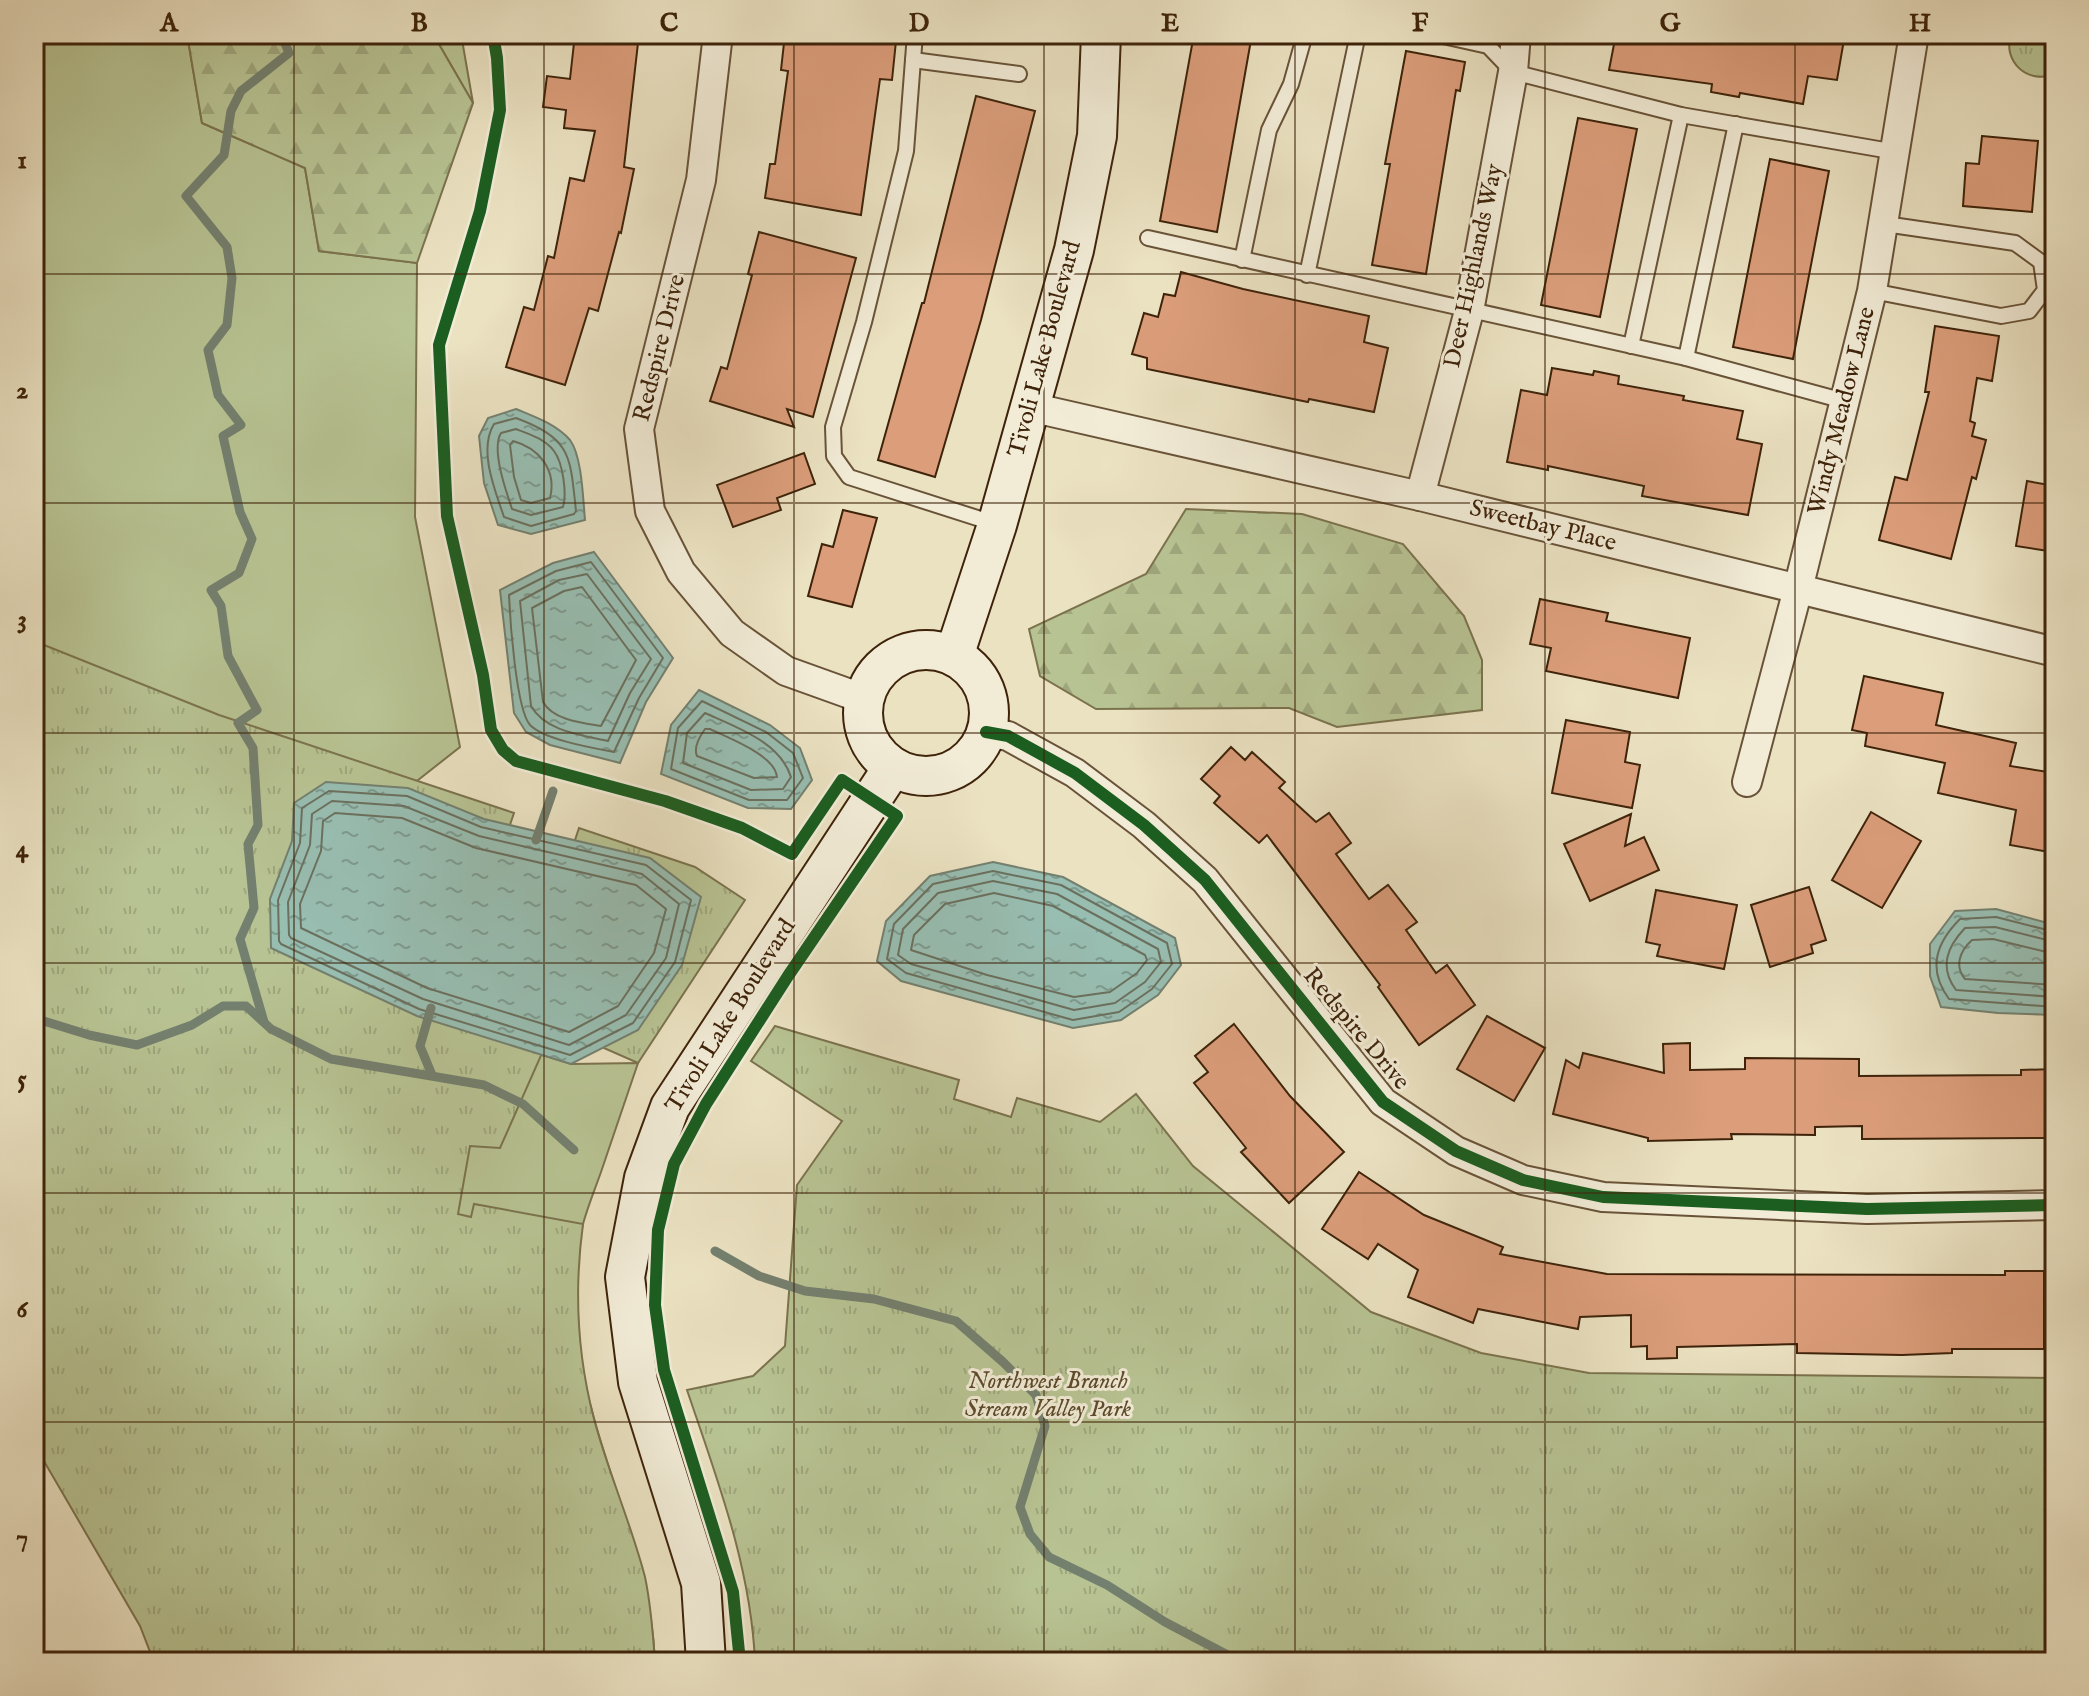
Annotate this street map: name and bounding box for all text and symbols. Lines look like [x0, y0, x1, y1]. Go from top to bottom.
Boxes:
text: A [159, 7, 179, 40]
text: B [410, 7, 428, 40]
text: C [660, 7, 679, 40]
text: D [909, 7, 930, 40]
text: E [1161, 7, 1179, 40]
text: F [1412, 7, 1429, 40]
text: G [1660, 7, 1681, 40]
text: H [1909, 7, 1931, 40]
text: 1 [17, 144, 27, 177]
street label: Deer Highlands Way [1437, 161, 1511, 371]
street label: Tivoli Lake Boulevard [1001, 237, 1089, 461]
street label: Redspire Drive [627, 271, 693, 425]
street label: Windy Meadow Lane [1801, 304, 1883, 518]
text: 2 [16, 374, 28, 407]
street label: Sweetbay Place [1466, 493, 1620, 559]
text: 3 [17, 603, 27, 636]
text: 4 [16, 833, 30, 866]
street label: Tivoli Lake Boulevard [659, 913, 803, 1119]
street label: Redspire Drive [1296, 961, 1416, 1097]
text: 5 [17, 1063, 27, 1096]
text: 6 [17, 1293, 29, 1326]
park label: Northwest Branch Stream Valley Park [965, 1366, 1132, 1425]
text: 7 [16, 1522, 28, 1555]

